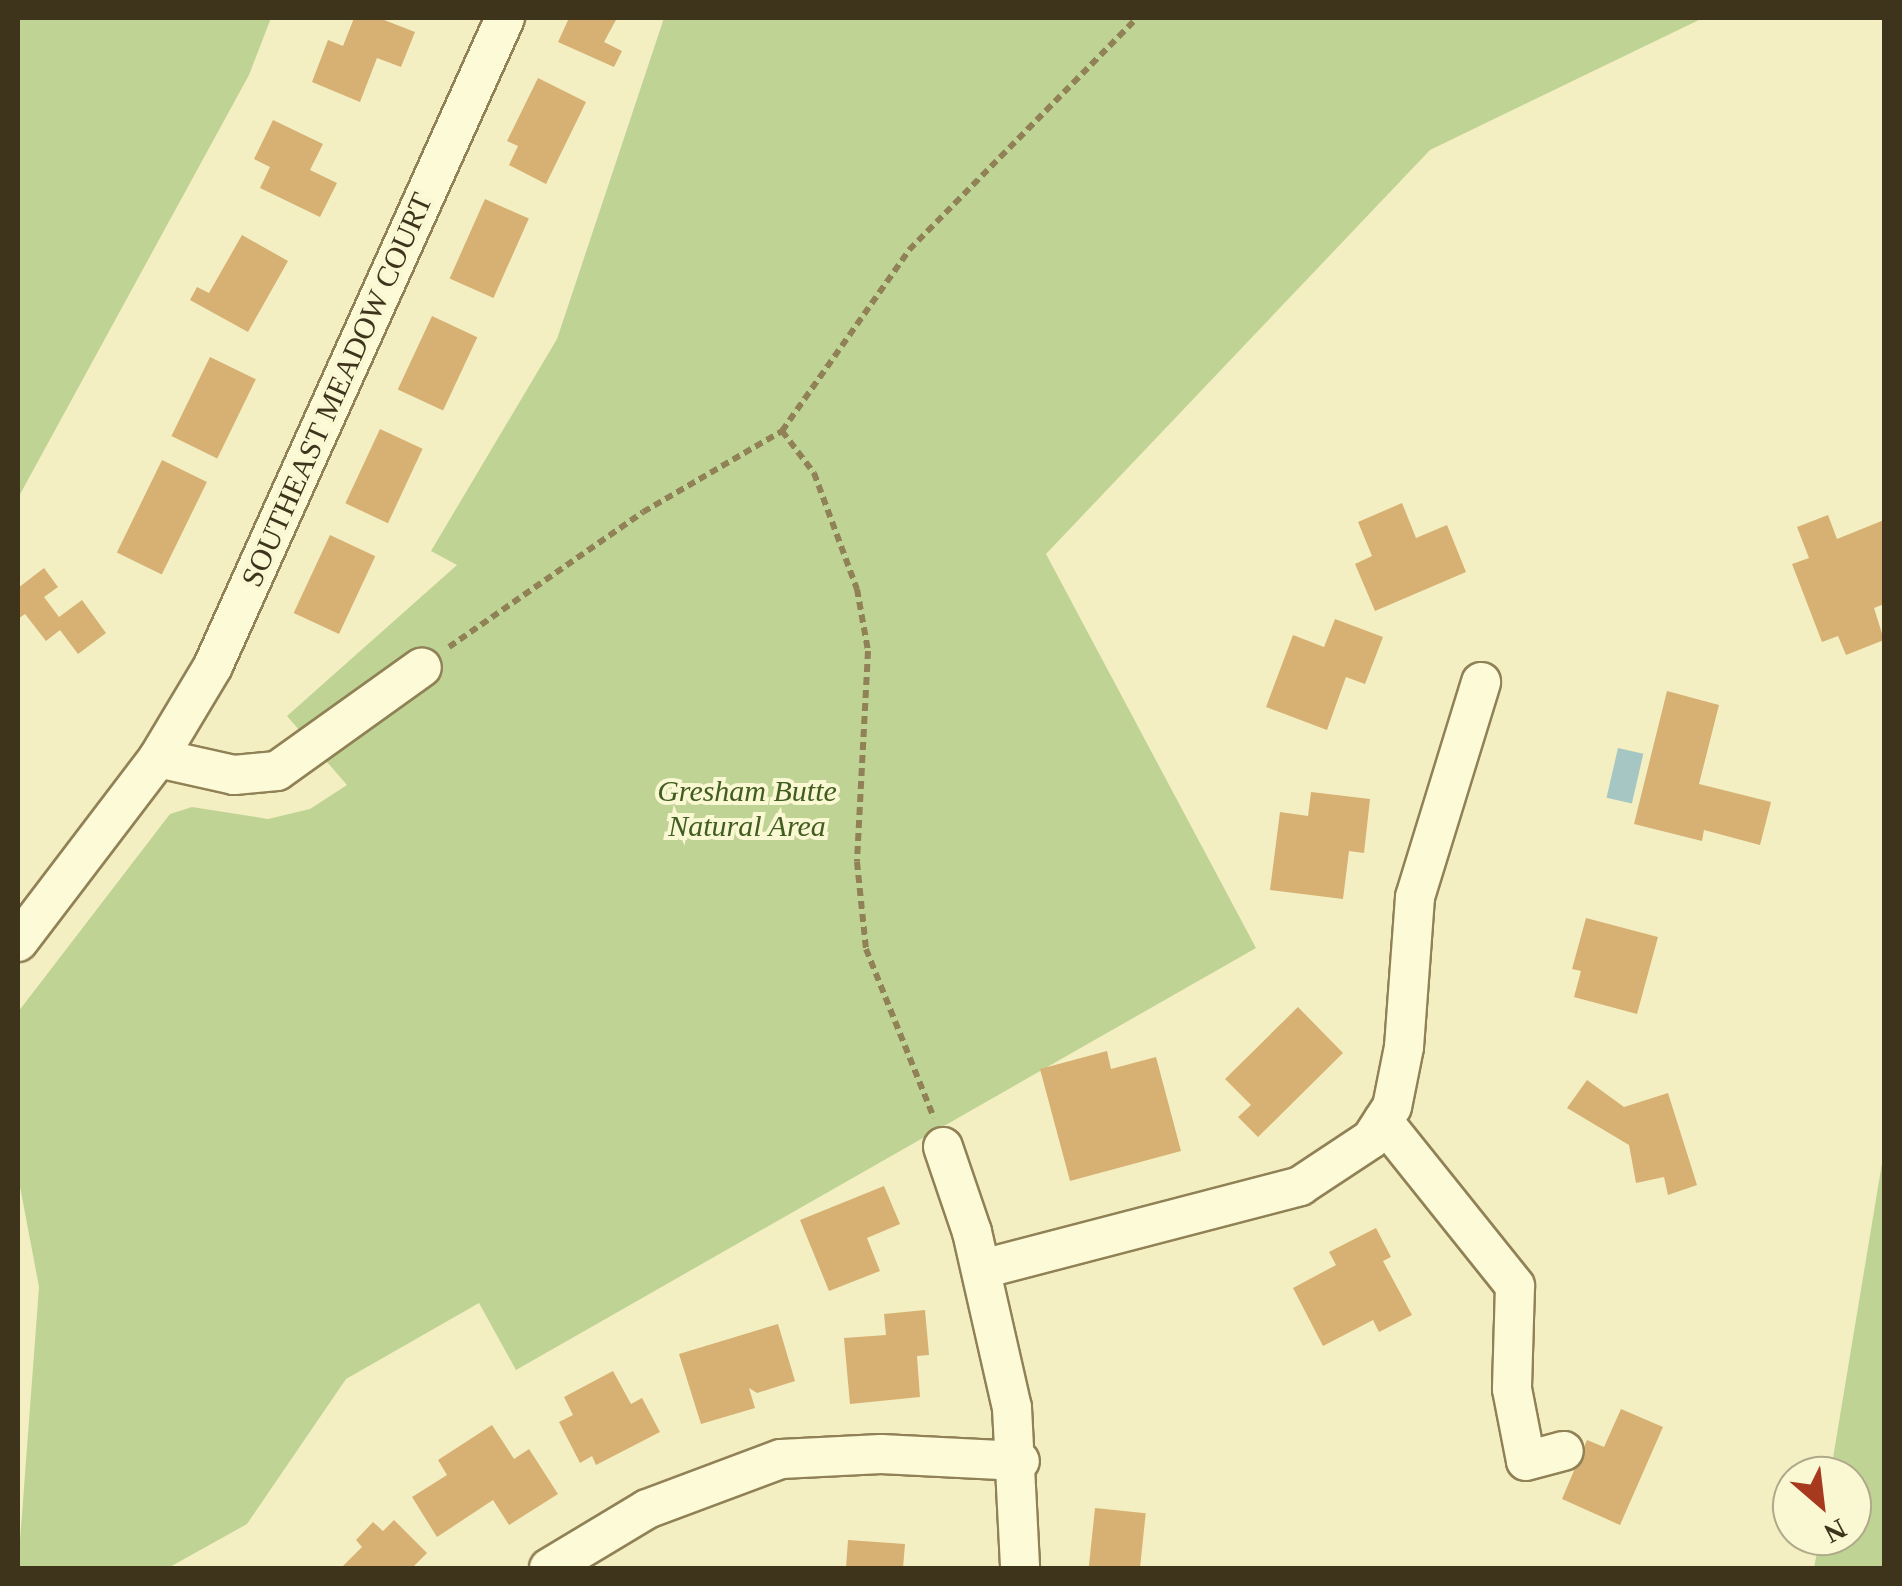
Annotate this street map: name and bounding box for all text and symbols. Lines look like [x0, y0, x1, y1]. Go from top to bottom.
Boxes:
street label: SOUTHEAST MEADOW COURT [233, 187, 441, 593]
park label: Gresham Butte Natural Area [657, 773, 837, 844]
north arrow [1772, 1456, 1872, 1556]
text: N [1819, 1513, 1852, 1550]

